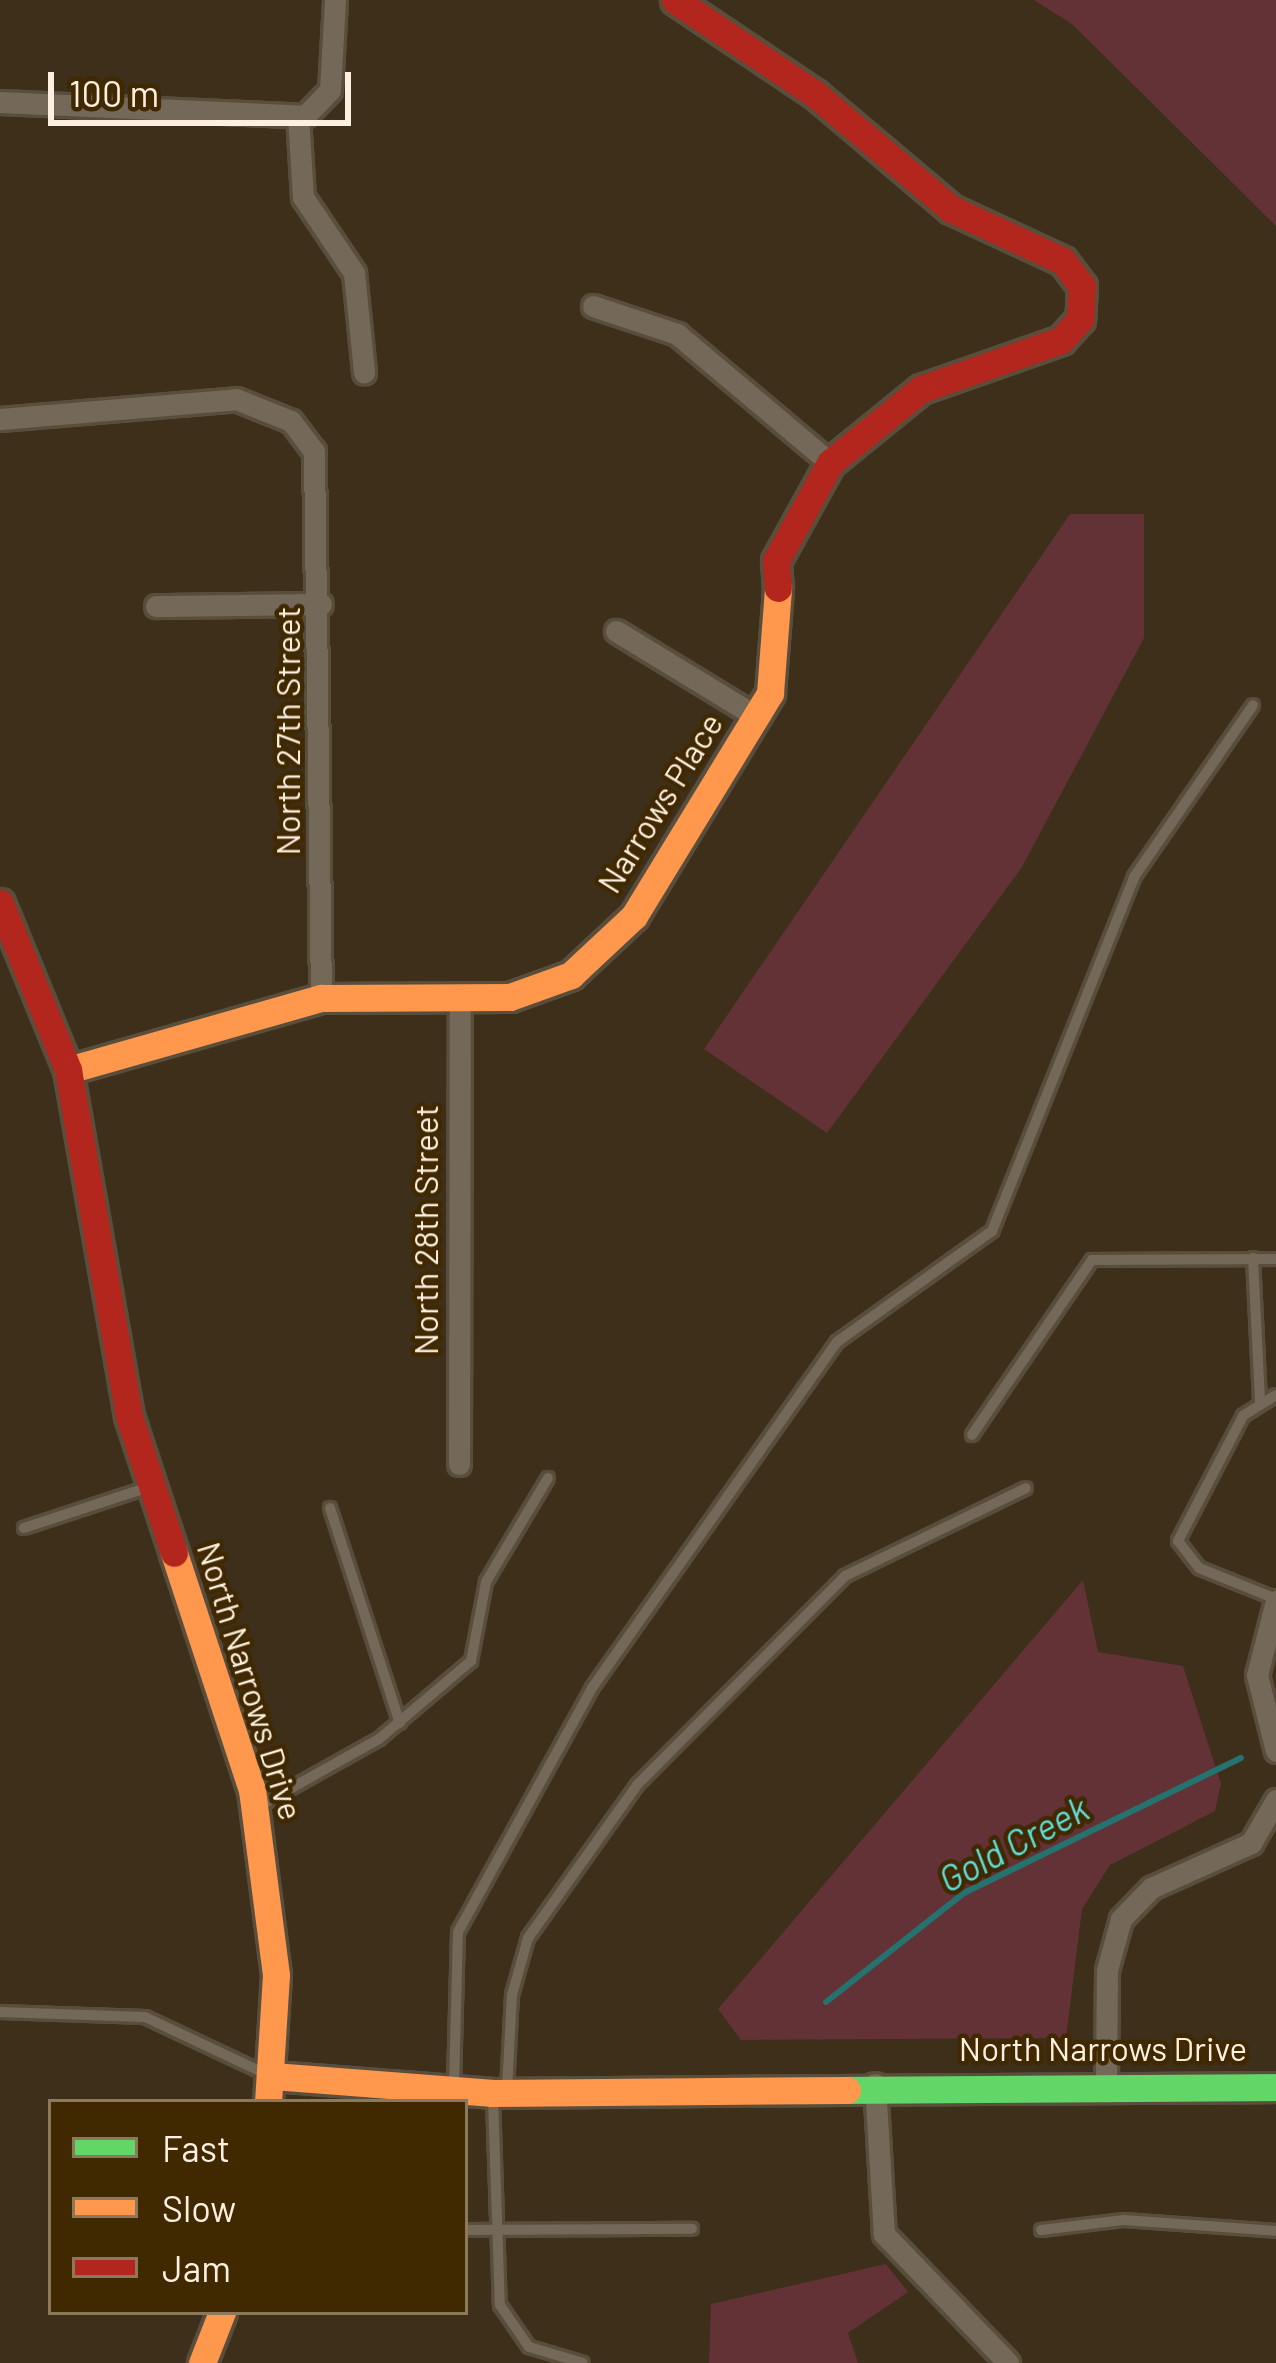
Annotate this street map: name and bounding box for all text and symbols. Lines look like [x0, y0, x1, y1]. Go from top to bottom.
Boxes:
scale bar [54, 48, 357, 122]
text: 100 m [69, 71, 159, 114]
street label: North 27th Street [268, 607, 308, 855]
street label: Narrows Place [589, 706, 731, 900]
street label: North 28th Street [406, 1105, 446, 1355]
street label: North Narrows Drive [189, 1537, 311, 1825]
water label: Gold Creek [931, 1786, 1095, 1900]
street label: North Narrows Drive [959, 2029, 1247, 2069]
legend [48, 2099, 468, 2315]
text: Fast [162, 2126, 230, 2169]
text: Slow [162, 2186, 236, 2229]
text: Jam [162, 2246, 231, 2289]

